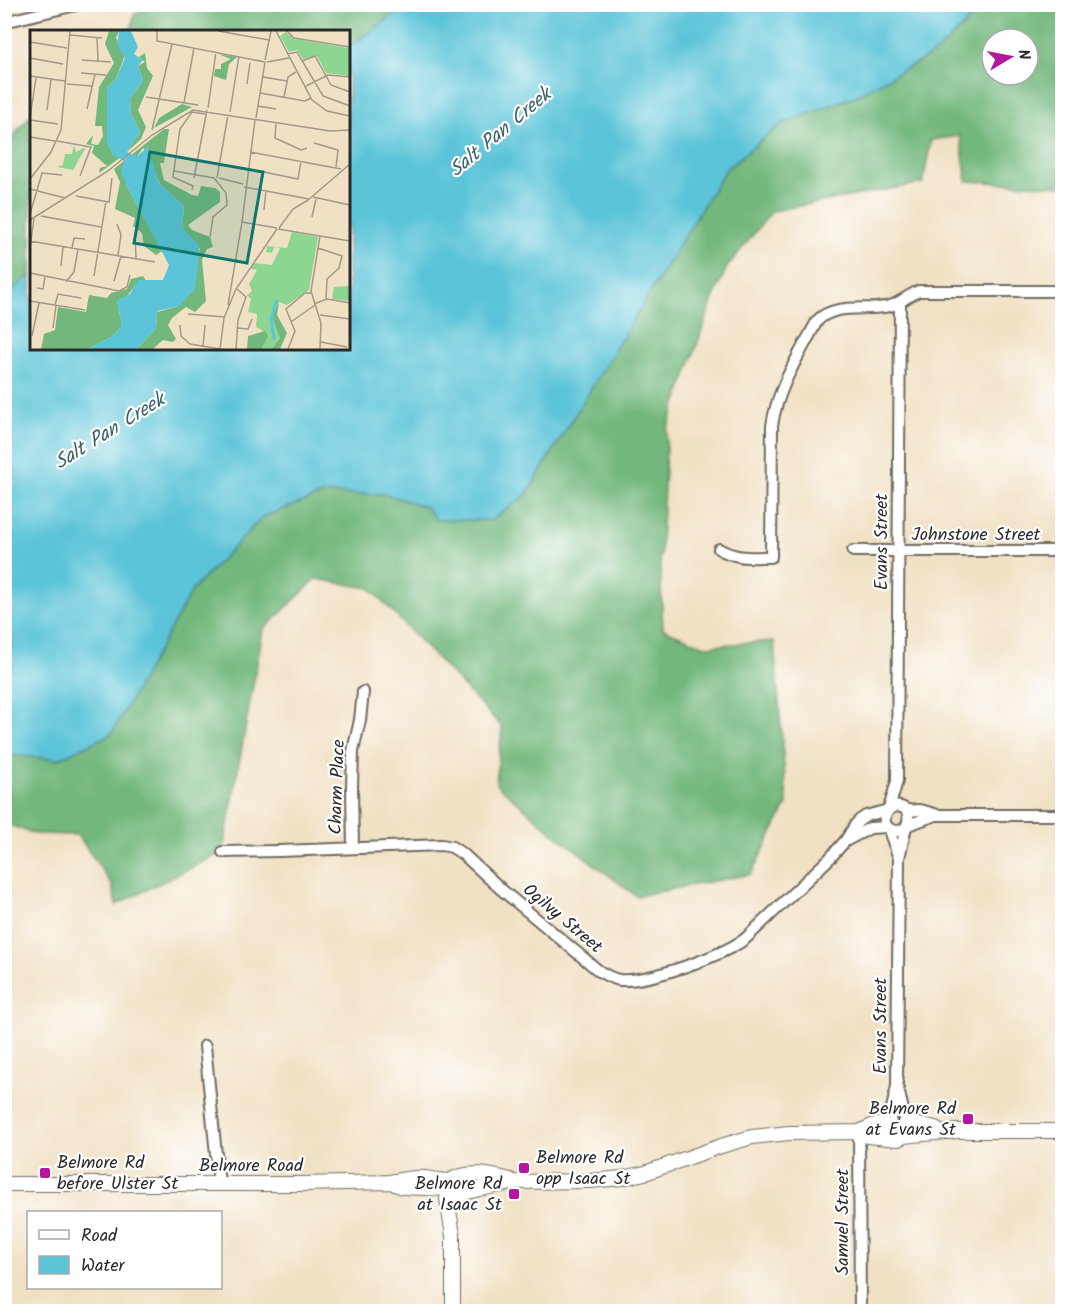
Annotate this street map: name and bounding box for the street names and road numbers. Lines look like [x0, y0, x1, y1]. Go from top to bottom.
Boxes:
street label: Evans Street [868, 493, 897, 590]
street label: Johnstone Street [911, 521, 1042, 550]
street label: Charm Place [322, 739, 354, 835]
street label: Ogilvy Street [515, 877, 609, 962]
street label: Evans Street [867, 977, 896, 1074]
street label: Belmore Road [199, 1152, 304, 1181]
street label: Samuel Street [829, 1168, 858, 1275]

